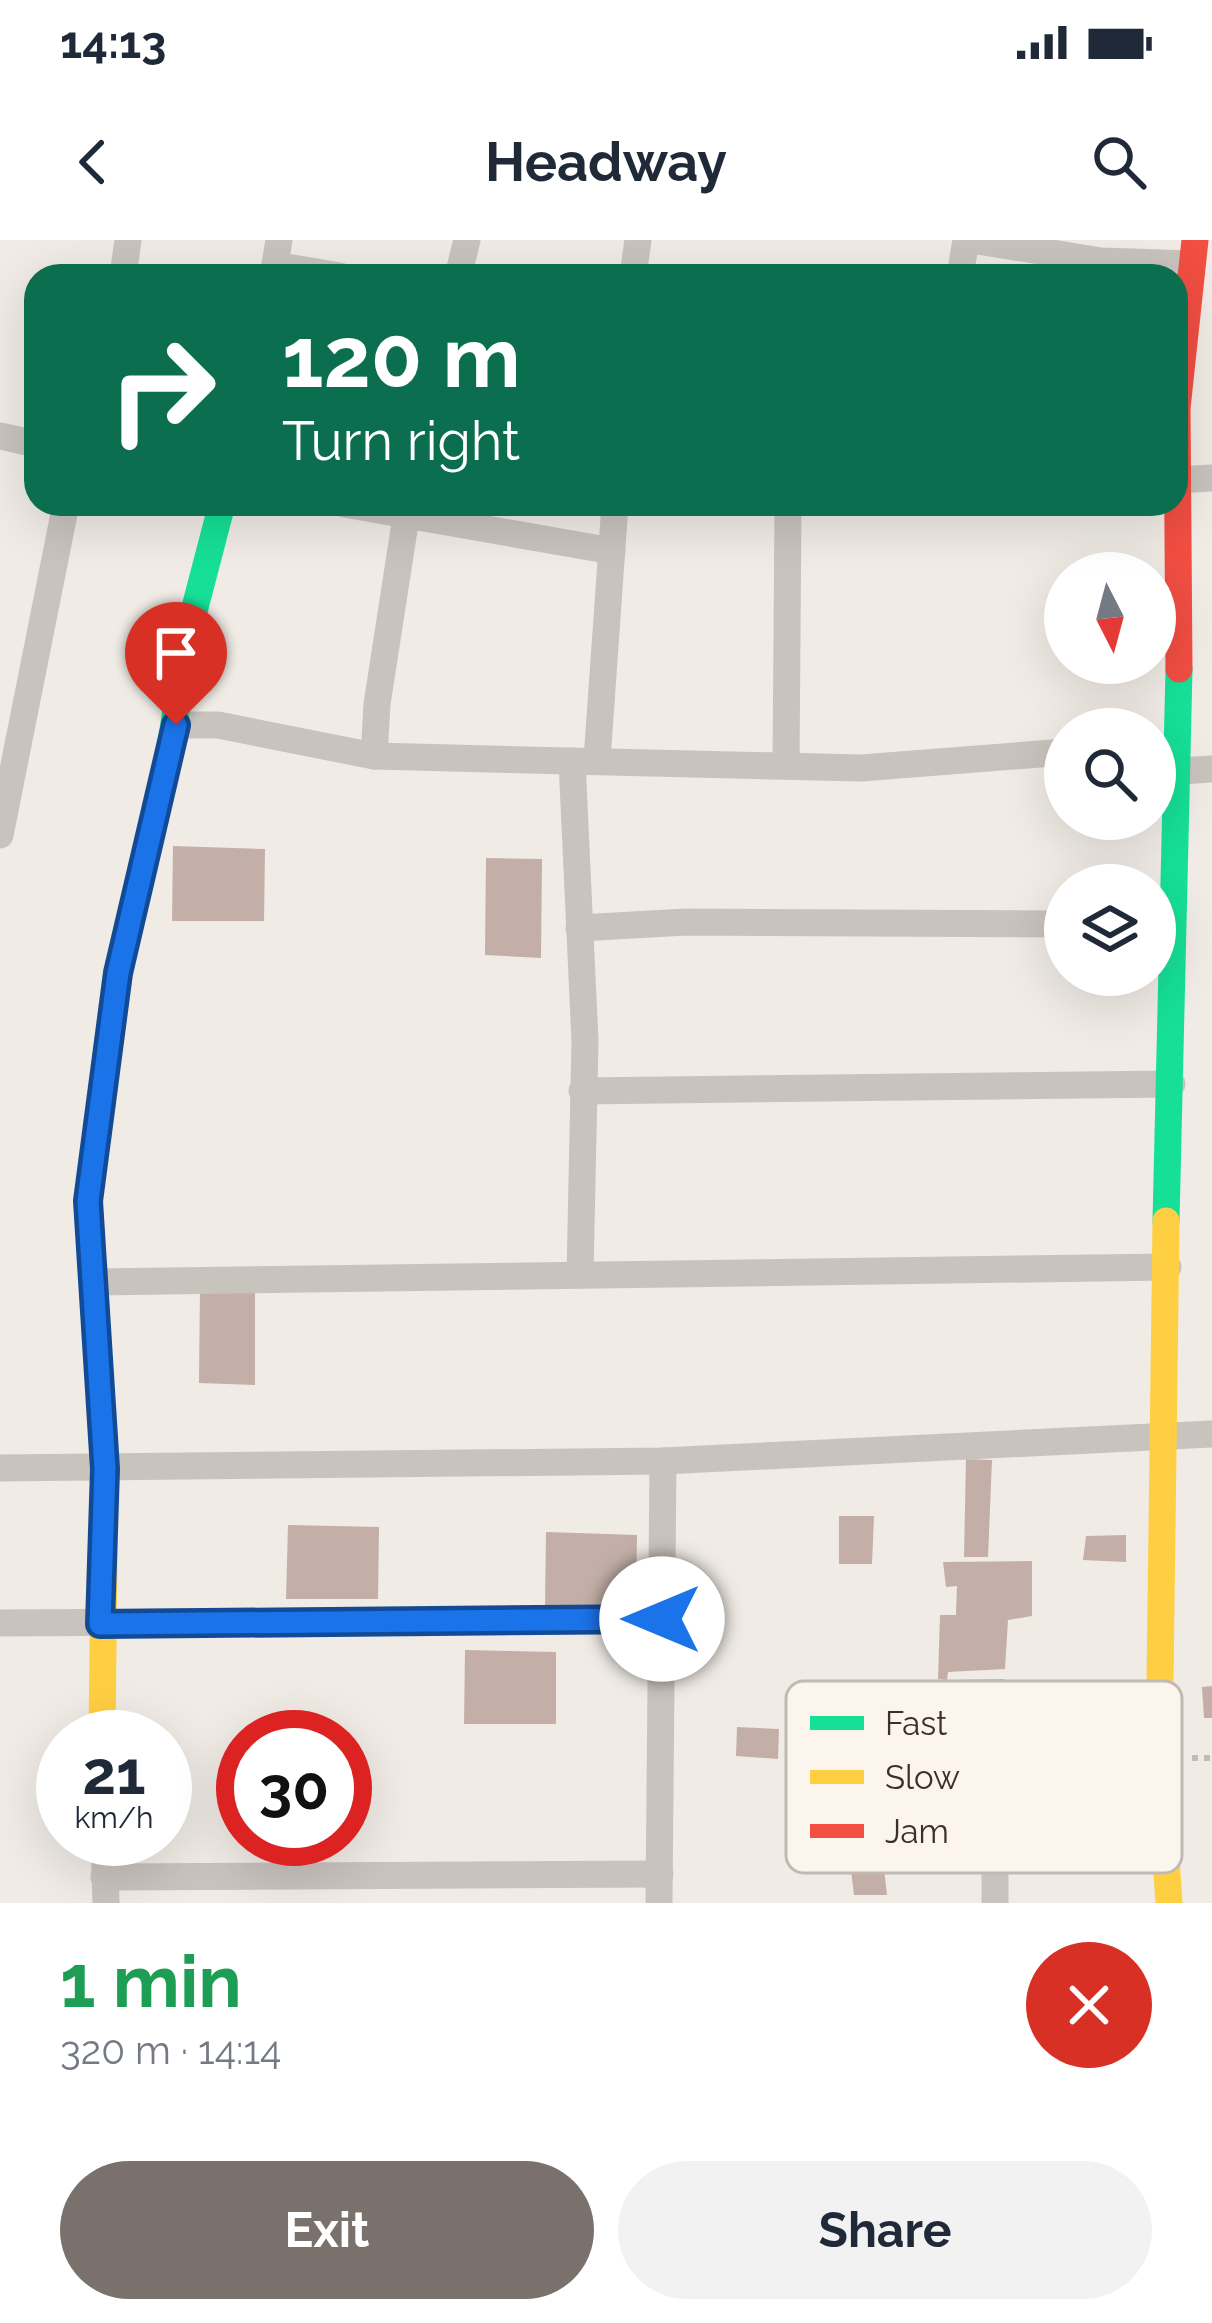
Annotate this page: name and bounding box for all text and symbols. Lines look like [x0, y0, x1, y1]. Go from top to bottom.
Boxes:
text: 14:13 [60, 16, 166, 69]
icon: back [60, 129, 126, 195]
icon: search [1086, 129, 1152, 195]
text: Headway [485, 130, 727, 194]
text: 120 m [282, 308, 521, 407]
icon: right [84, 312, 240, 468]
text: Turn right [282, 409, 520, 473]
north arrow [1044, 552, 1176, 684]
map controls [1044, 552, 1176, 996]
pin [125, 602, 227, 725]
icon: arrive [143, 620, 209, 686]
button: search [1044, 708, 1176, 840]
button: layers [1044, 864, 1176, 996]
position arrow [599, 1556, 725, 1682]
legend [786, 1681, 1182, 1873]
text: Fast [885, 1704, 947, 1743]
speed limit sign: 30 [216, 1710, 372, 1866]
text: 21 [82, 1738, 146, 1808]
text: Slow [885, 1758, 960, 1797]
text: km/h [74, 1800, 154, 1835]
text: Jam [885, 1812, 949, 1851]
text: 1 min [60, 1939, 242, 2024]
button: close [1026, 1942, 1152, 2068]
text: 320 m · 14:14 [60, 2027, 281, 2073]
button: Exit [60, 2161, 594, 2299]
button: Share [618, 2161, 1152, 2299]

